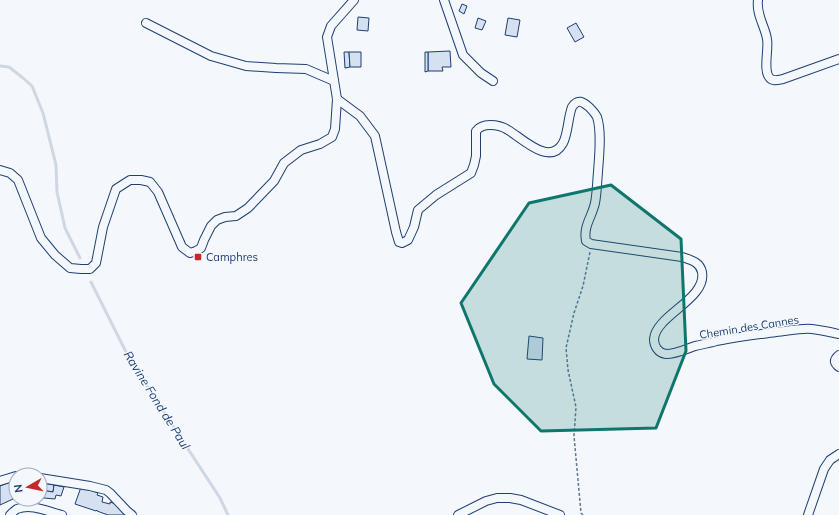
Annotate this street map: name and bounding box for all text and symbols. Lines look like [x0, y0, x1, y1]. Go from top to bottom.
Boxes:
place label: Camphres [206, 250, 258, 264]
marker: Camphres [193, 252, 203, 262]
street label: Chemin des Cannes [698, 312, 800, 342]
water label: Ravine Fond de Paul [121, 348, 193, 452]
north arrow [8, 467, 48, 507]
text: N [11, 483, 26, 494]

